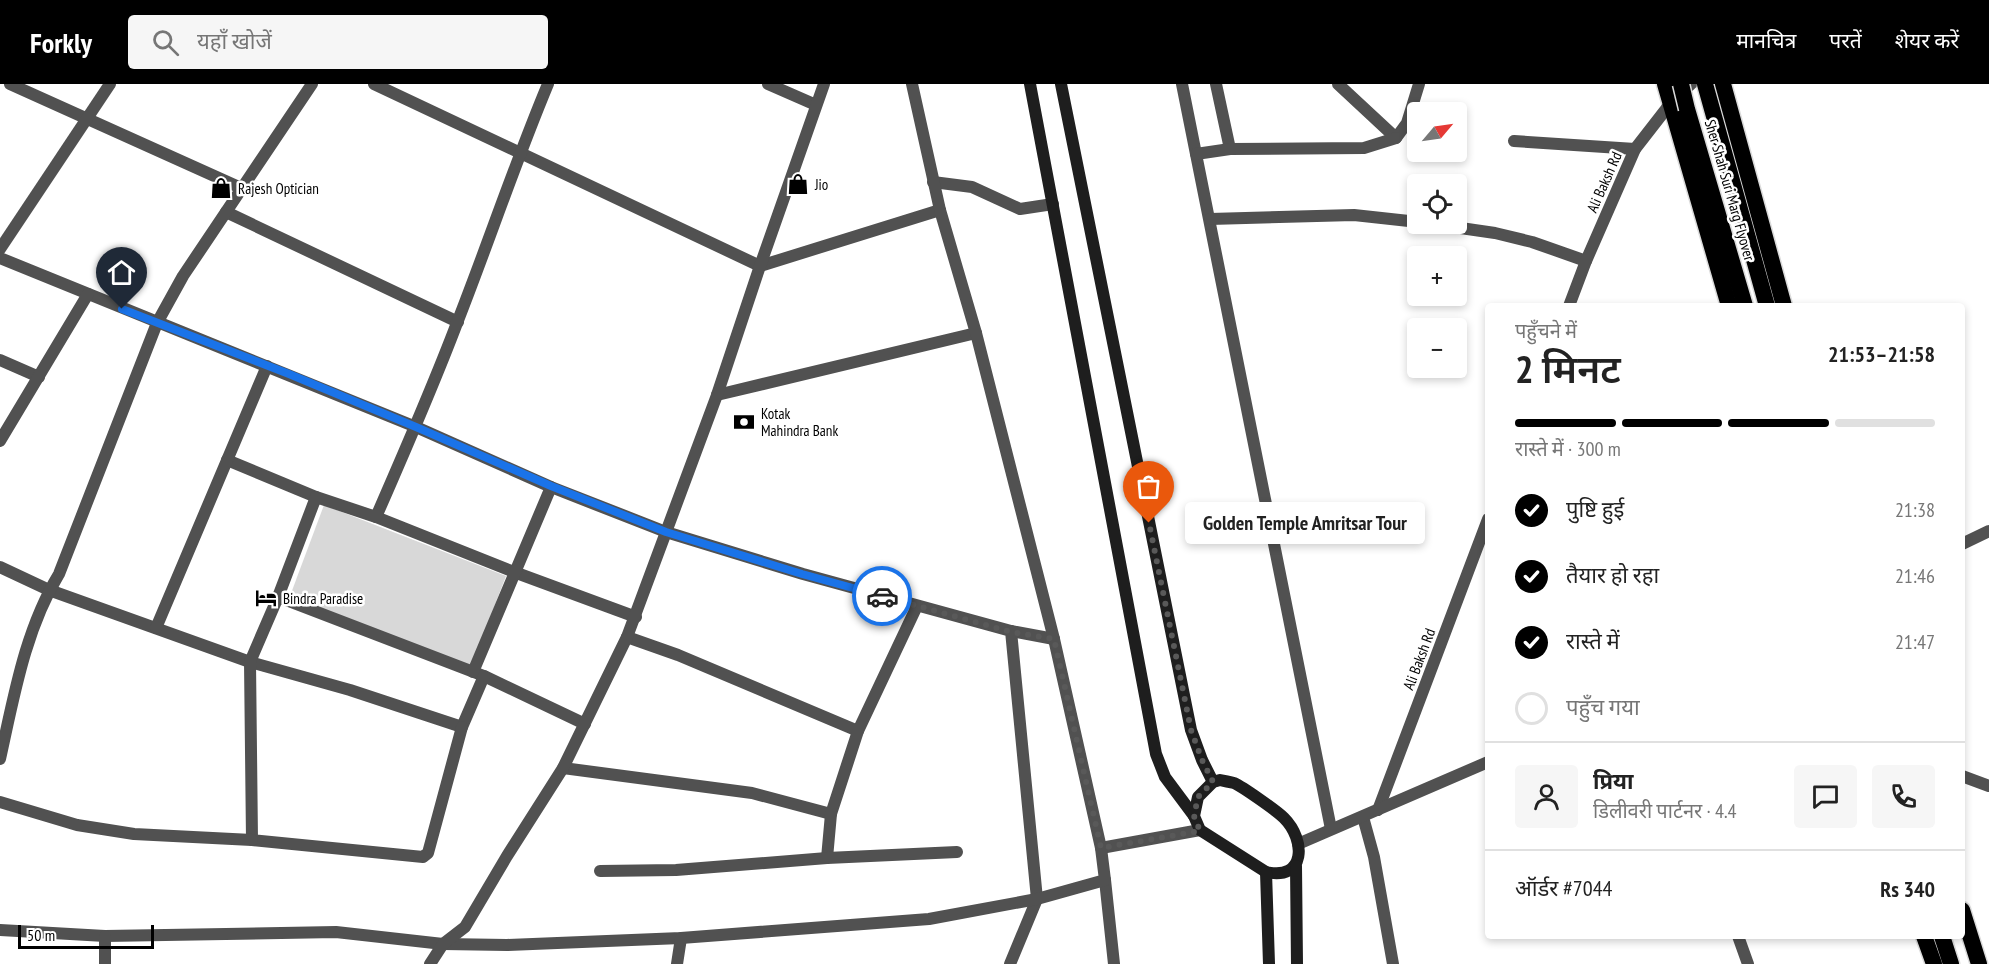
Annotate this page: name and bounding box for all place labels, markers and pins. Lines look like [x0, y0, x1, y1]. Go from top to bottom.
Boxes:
shop icon: Jio [786, 172, 810, 196]
place label: Jio [814, 175, 828, 194]
shop icon: Rajesh Optician [209, 176, 233, 200]
place label: Rajesh Optician [238, 179, 319, 198]
pin [96, 247, 147, 309]
place label: Kotak Mahindra Bank [761, 404, 838, 440]
bank icon: Kotak Mahindra Bank [732, 410, 756, 434]
pin [1123, 461, 1174, 523]
callout: Golden Temple Amritsar Tour [1185, 502, 1425, 544]
hotel icon: Bindra Paradise [254, 586, 278, 610]
place label: Bindra Paradise [283, 589, 363, 608]

